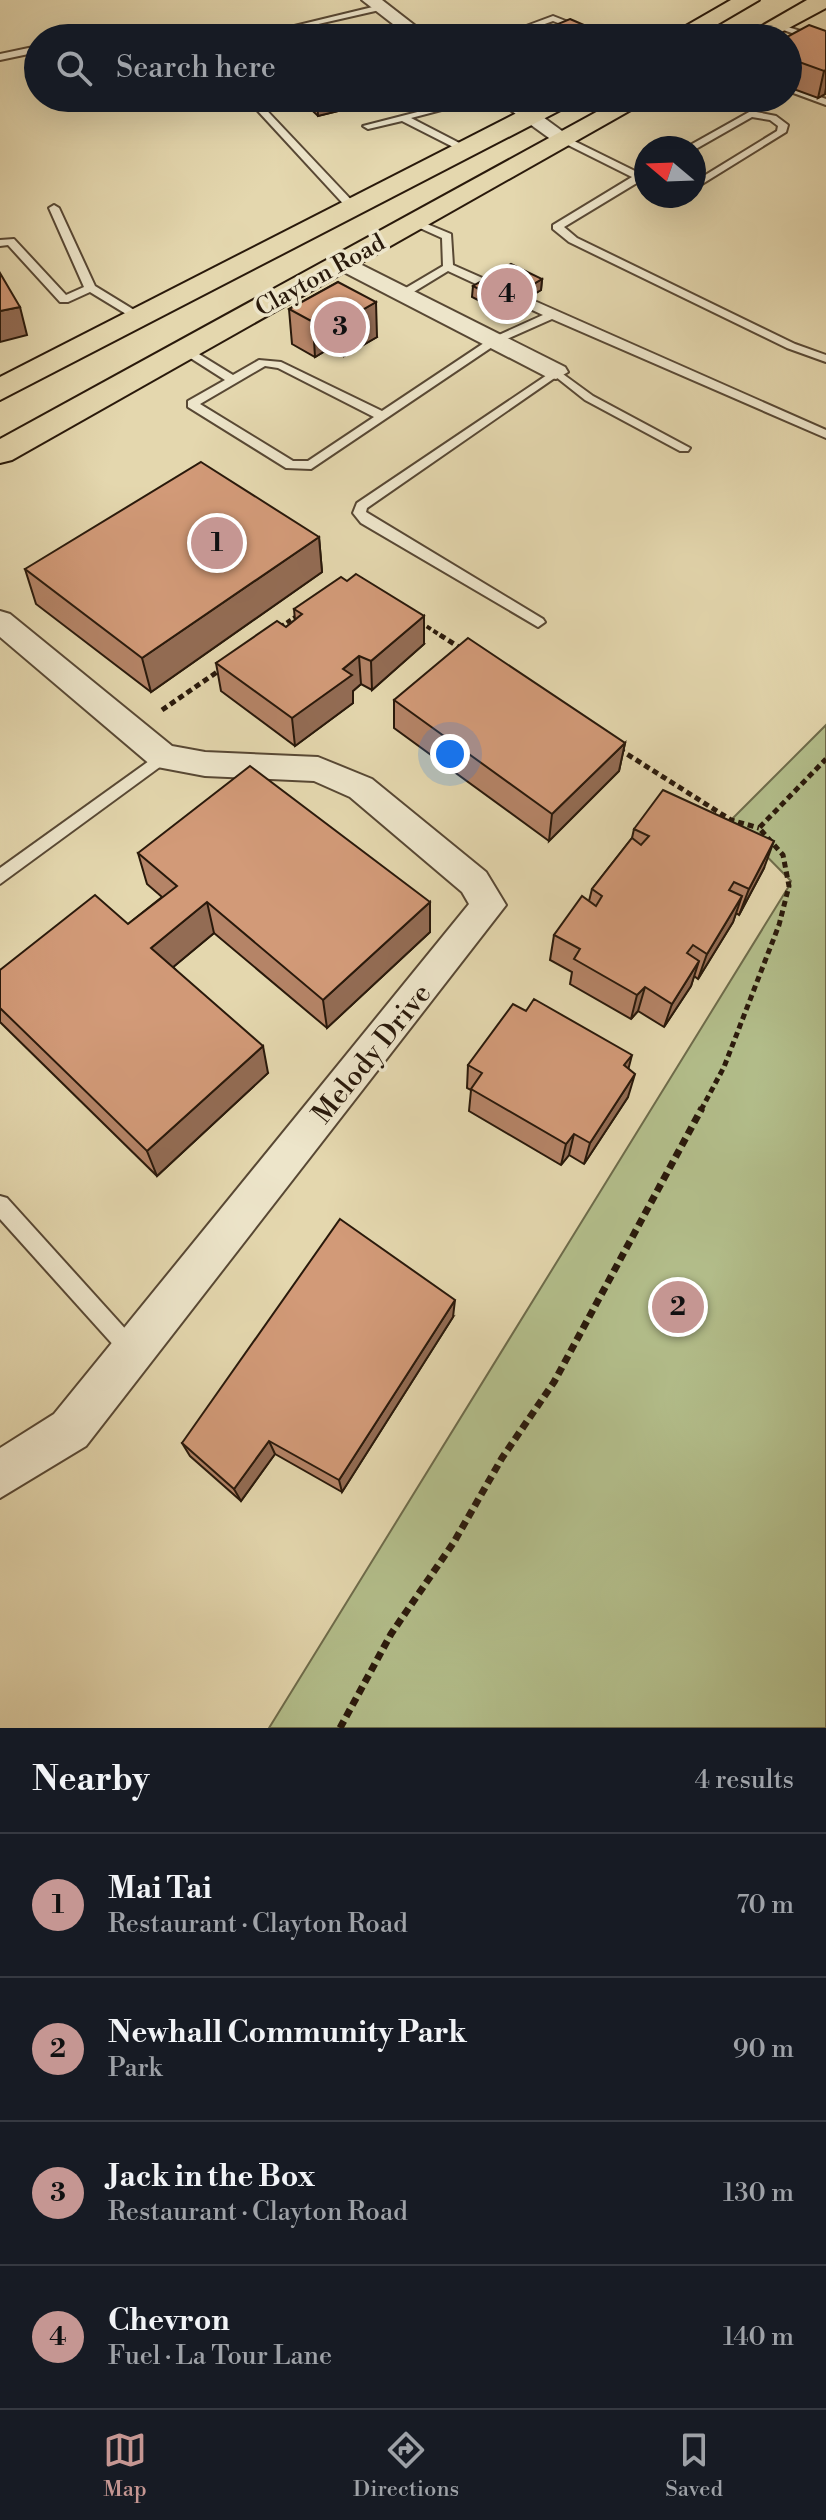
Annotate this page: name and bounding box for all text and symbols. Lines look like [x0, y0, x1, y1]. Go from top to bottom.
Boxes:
search box [24, 24, 802, 112]
icon: search [52, 46, 96, 90]
text: Search here [116, 49, 276, 87]
north arrow [634, 136, 706, 208]
street label: Clayton Road [250, 228, 391, 324]
pin: 4 [481, 264, 533, 324]
pin: 3 [314, 297, 366, 357]
pin: 1 [191, 513, 243, 573]
your location [430, 734, 470, 774]
street label: Melody Drive [305, 977, 439, 1131]
pin: 2 [652, 1277, 704, 1337]
text: Nearby [32, 1759, 150, 1801]
text: 4 results [695, 1764, 794, 1796]
text: Mai Tai [108, 1870, 212, 1908]
text: 1 [52, 1889, 64, 1921]
text: 70 m [736, 1889, 794, 1921]
text: Restaurant · Clayton Road [108, 1908, 408, 1940]
text: Newhall Community Park [108, 2014, 467, 2052]
text: 2 [50, 2033, 66, 2065]
text: 90 m [733, 2033, 794, 2065]
text: Park [108, 2052, 162, 2084]
text: Jack in the Box [108, 2158, 315, 2196]
text: 3 [50, 2177, 66, 2209]
text: 130 m [723, 2177, 794, 2209]
text: Restaurant · Clayton Road [108, 2196, 408, 2228]
text: Chevron [108, 2302, 230, 2340]
text: 4 [49, 2321, 67, 2353]
text: 140 m [723, 2321, 794, 2353]
text: Fuel · La Tour Lane [108, 2340, 332, 2372]
tab: Map [103, 2428, 147, 2503]
tab: Directions [353, 2428, 459, 2503]
tab: Saved [665, 2428, 723, 2503]

